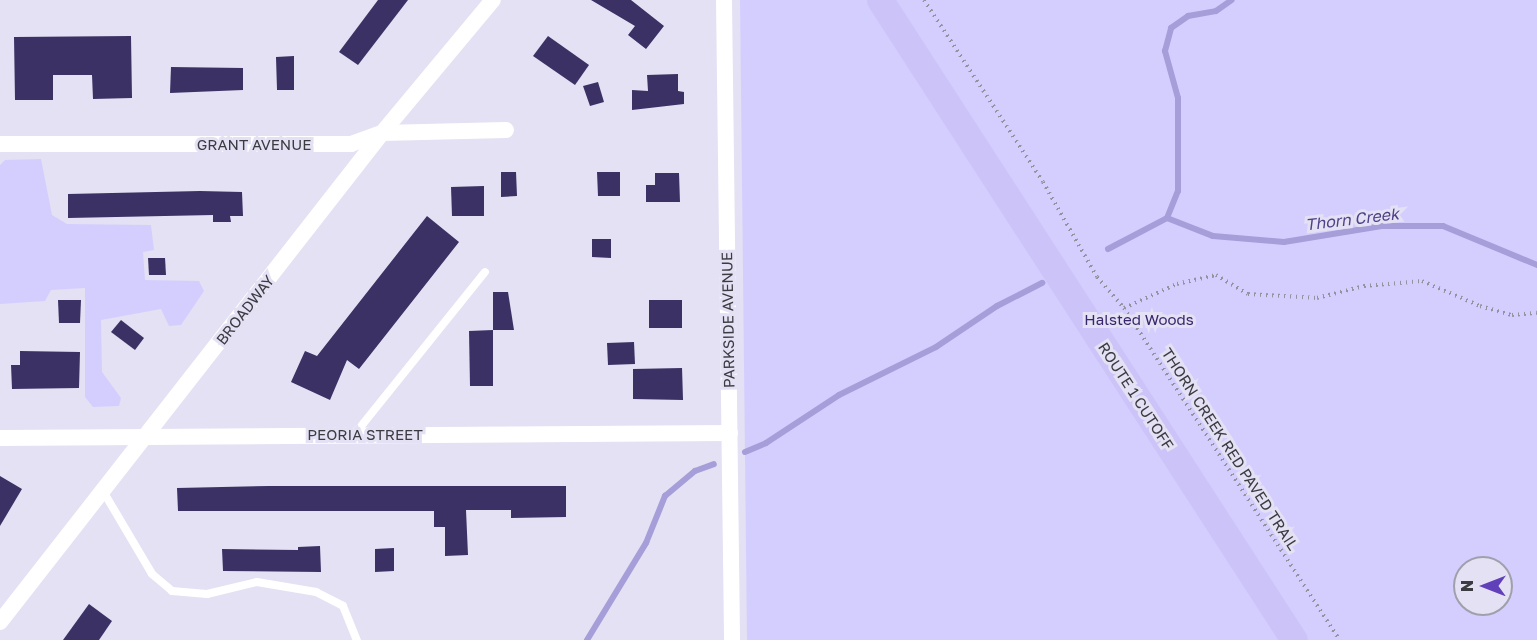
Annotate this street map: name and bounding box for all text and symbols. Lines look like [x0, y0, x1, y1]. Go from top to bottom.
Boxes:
street label: GRANT AVENUE [197, 136, 311, 154]
water label: Thorn Creek [1304, 204, 1400, 234]
street label: PARKSIDE AVENUE [718, 252, 738, 388]
street label: BROADWAY [212, 272, 278, 348]
park label: Halsted Woods [1084, 311, 1194, 329]
street label: ROUTE 1 CUTOFF [1095, 339, 1177, 453]
street label: THORN CREEK RED PAVED TRAIL [1158, 345, 1302, 553]
street label: PEORIA STREET [307, 426, 423, 444]
north arrow [1453, 556, 1513, 616]
text: N [1457, 580, 1477, 592]

